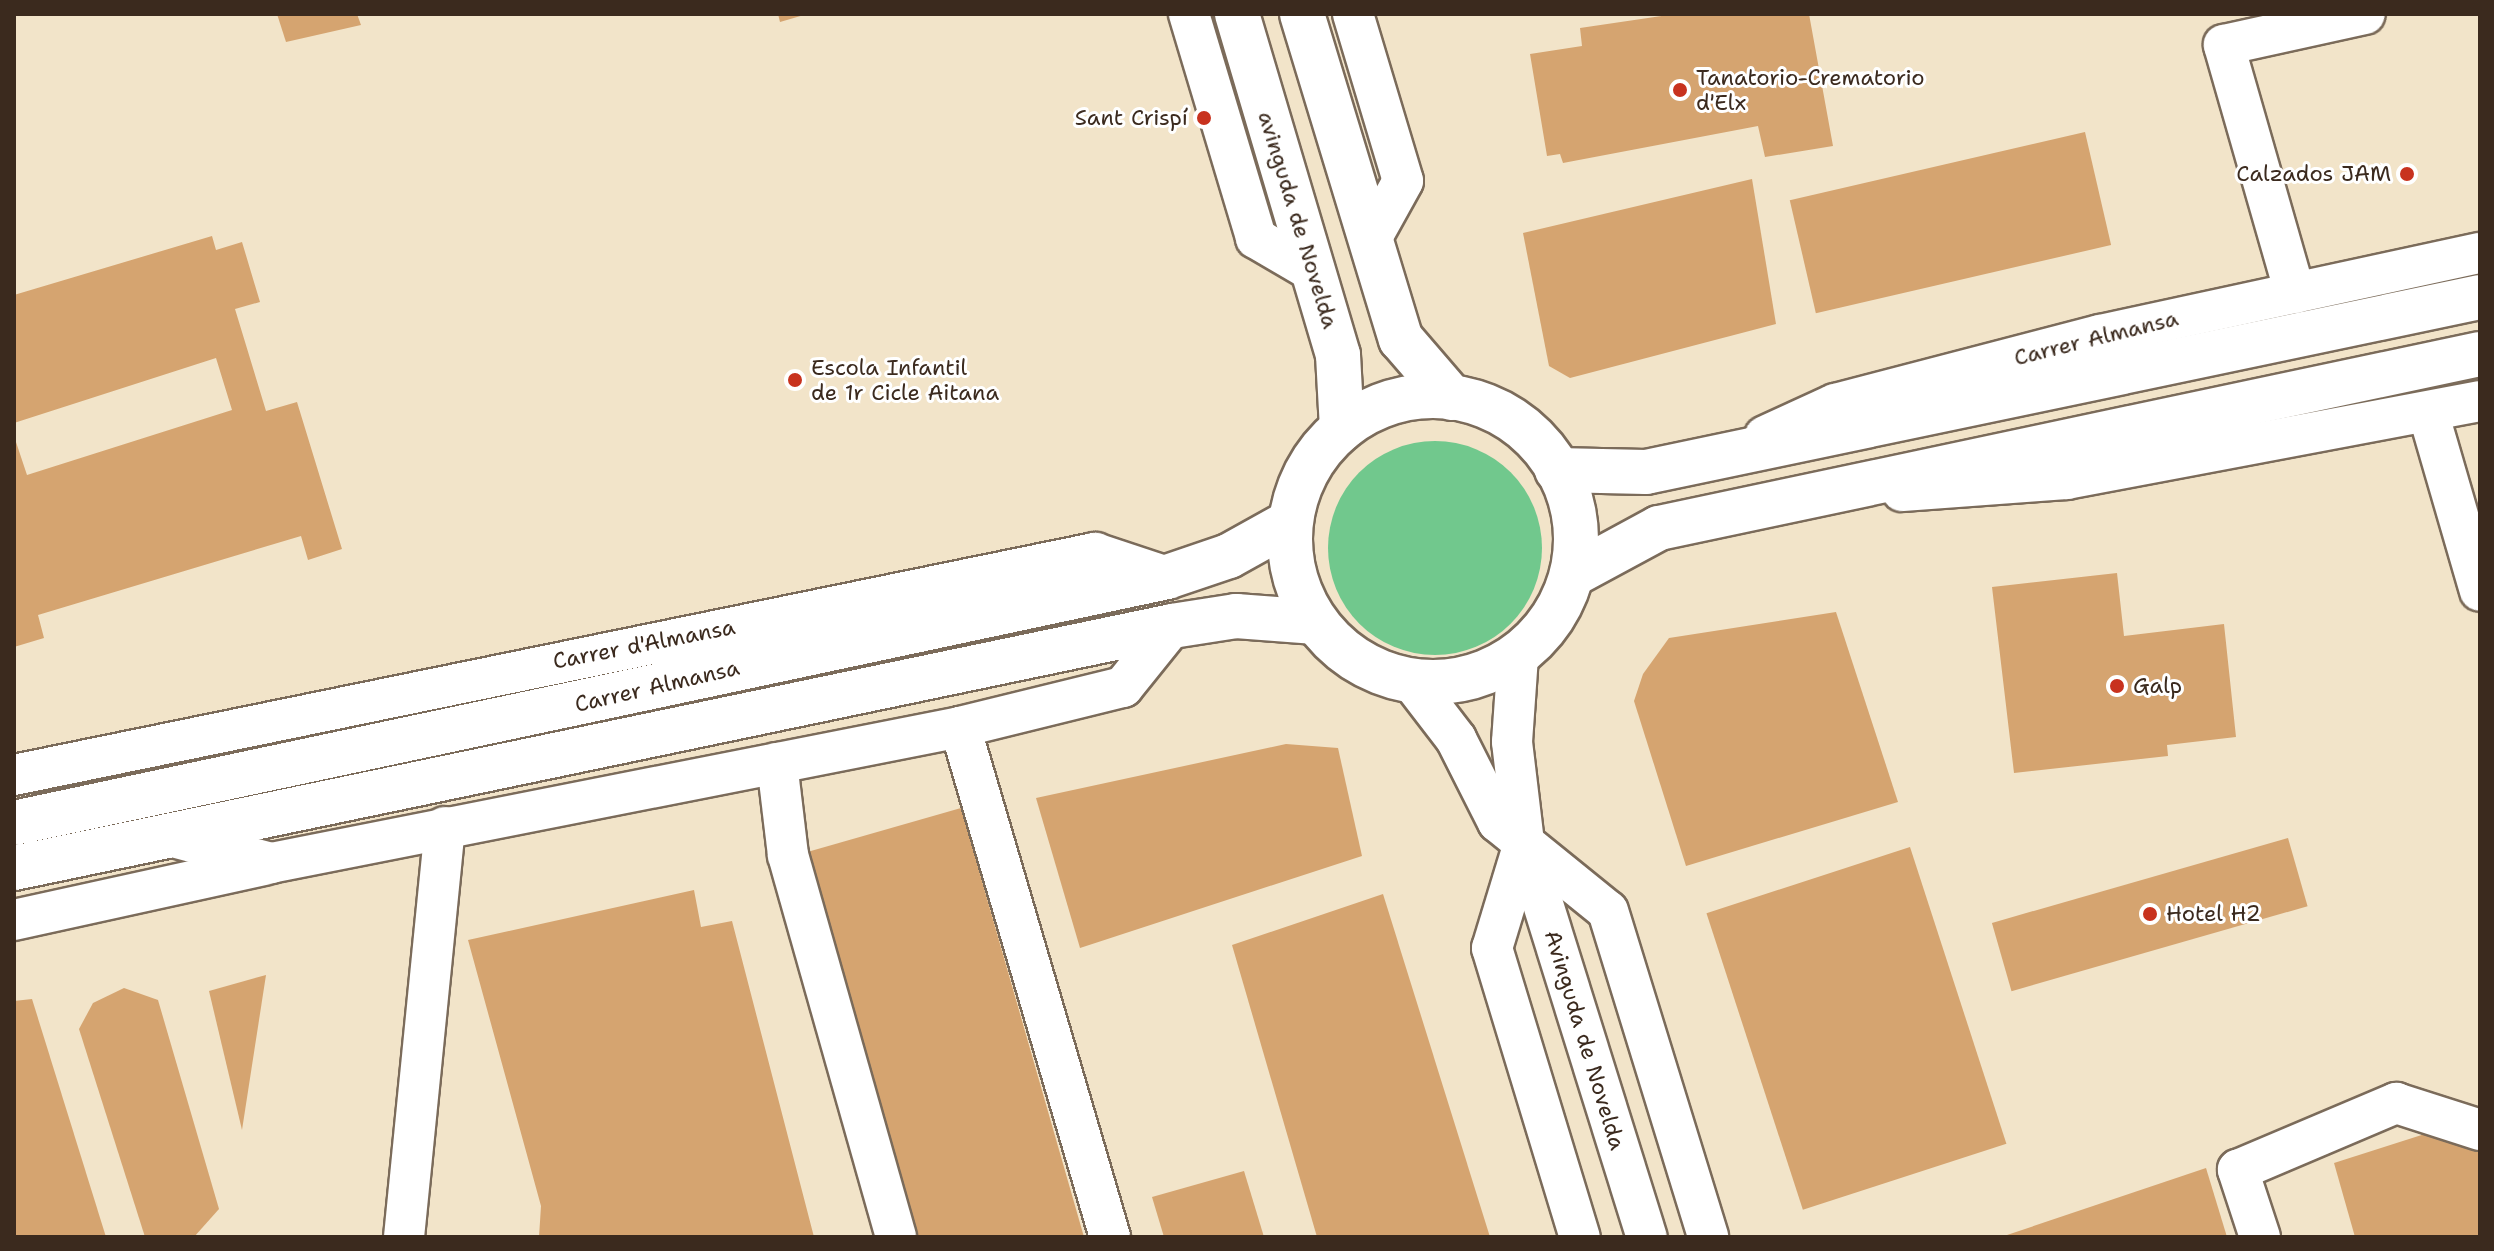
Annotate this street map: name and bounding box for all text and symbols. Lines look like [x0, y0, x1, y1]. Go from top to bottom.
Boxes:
place label: Tanatorio-Crematorio d'Elx [1696, 64, 1925, 116]
marker: Tanatorio-Crematorio d'Elx [1671, 81, 1689, 99]
place label: Sant Crispí [1075, 105, 1188, 131]
street label: avinguda de Novelda [1252, 108, 1344, 332]
marker: Sant Crispí [1195, 109, 1213, 127]
place label: Calzados JAM [2236, 161, 2391, 187]
marker: Calzados JAM [2398, 165, 2416, 183]
street label: Carrer Almansa [2011, 305, 2181, 371]
place label: Escola Infantil de 1r Cicle Aitana [811, 354, 999, 406]
marker: Escola Infantil de 1r Cicle Aitana [786, 371, 804, 389]
street label: Carrer d'Almansa [551, 613, 737, 675]
street label: Carrer Almansa [572, 654, 742, 718]
place label: Galp [2133, 673, 2182, 699]
marker: Galp [2108, 677, 2126, 695]
place label: Hotel H2 [2166, 901, 2261, 927]
marker: Hotel H2 [2141, 905, 2159, 923]
street label: Avinguda de Novelda [1539, 927, 1631, 1153]

